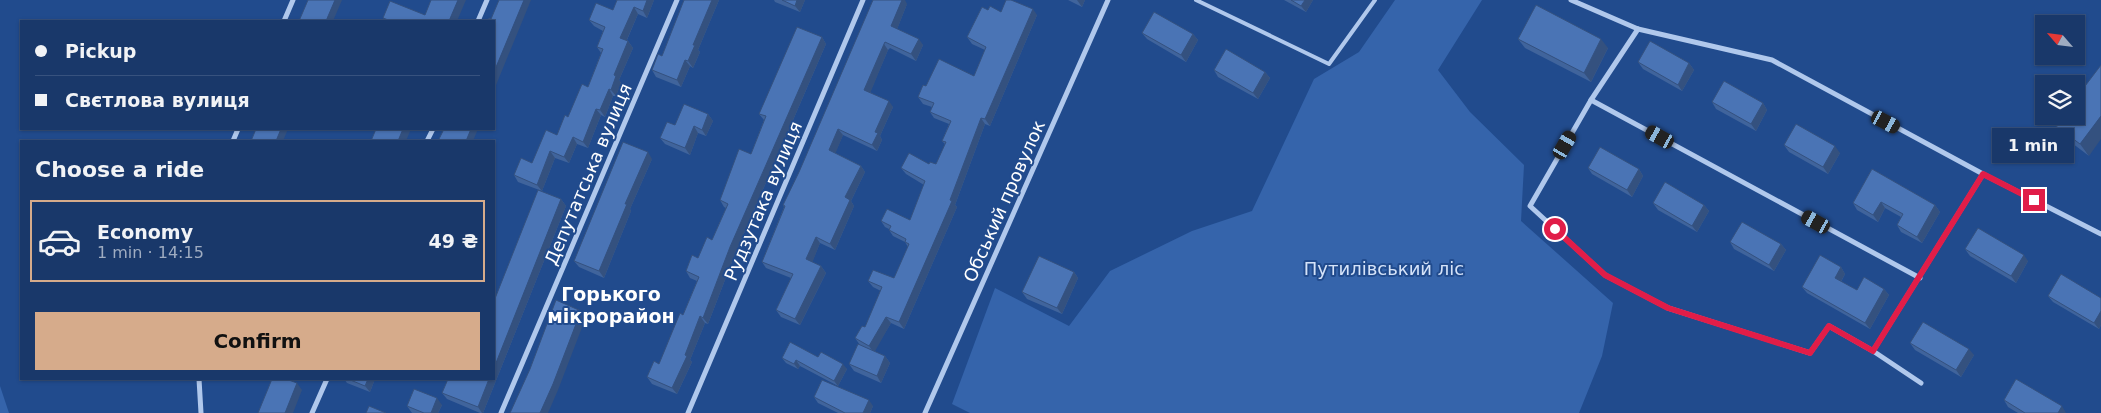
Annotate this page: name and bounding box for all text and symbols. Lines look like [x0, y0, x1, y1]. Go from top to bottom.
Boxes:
north arrow [2035, 15, 2085, 65]
map controls [2035, 15, 2085, 125]
text: Pickup [65, 40, 136, 62]
button: layers [2035, 75, 2085, 125]
street label: Депутатська вулиця [540, 80, 636, 268]
text: Свєтлова вулиця [65, 89, 250, 111]
car [1869, 108, 1902, 136]
street label: Обський провулок [959, 117, 1049, 285]
street label: Рудзутака вулиця [720, 118, 806, 284]
car [1643, 123, 1676, 151]
car [1551, 128, 1578, 162]
callout: 1 min [1993, 128, 2075, 162]
text: 1 min [2008, 136, 2058, 155]
text: Choose a ride [35, 157, 204, 182]
route end [2023, 189, 2045, 211]
car [1799, 208, 1832, 236]
route start [1544, 218, 1566, 240]
icon: car [37, 219, 82, 264]
text: Economy [97, 221, 193, 243]
text: 49 ₴ [429, 230, 478, 252]
text: 1 min · 14:15 [97, 243, 204, 262]
park label: Путилівський ліс [1304, 258, 1464, 279]
district label: Горького мікрорайон [547, 283, 675, 327]
button: Confirm [35, 312, 480, 370]

